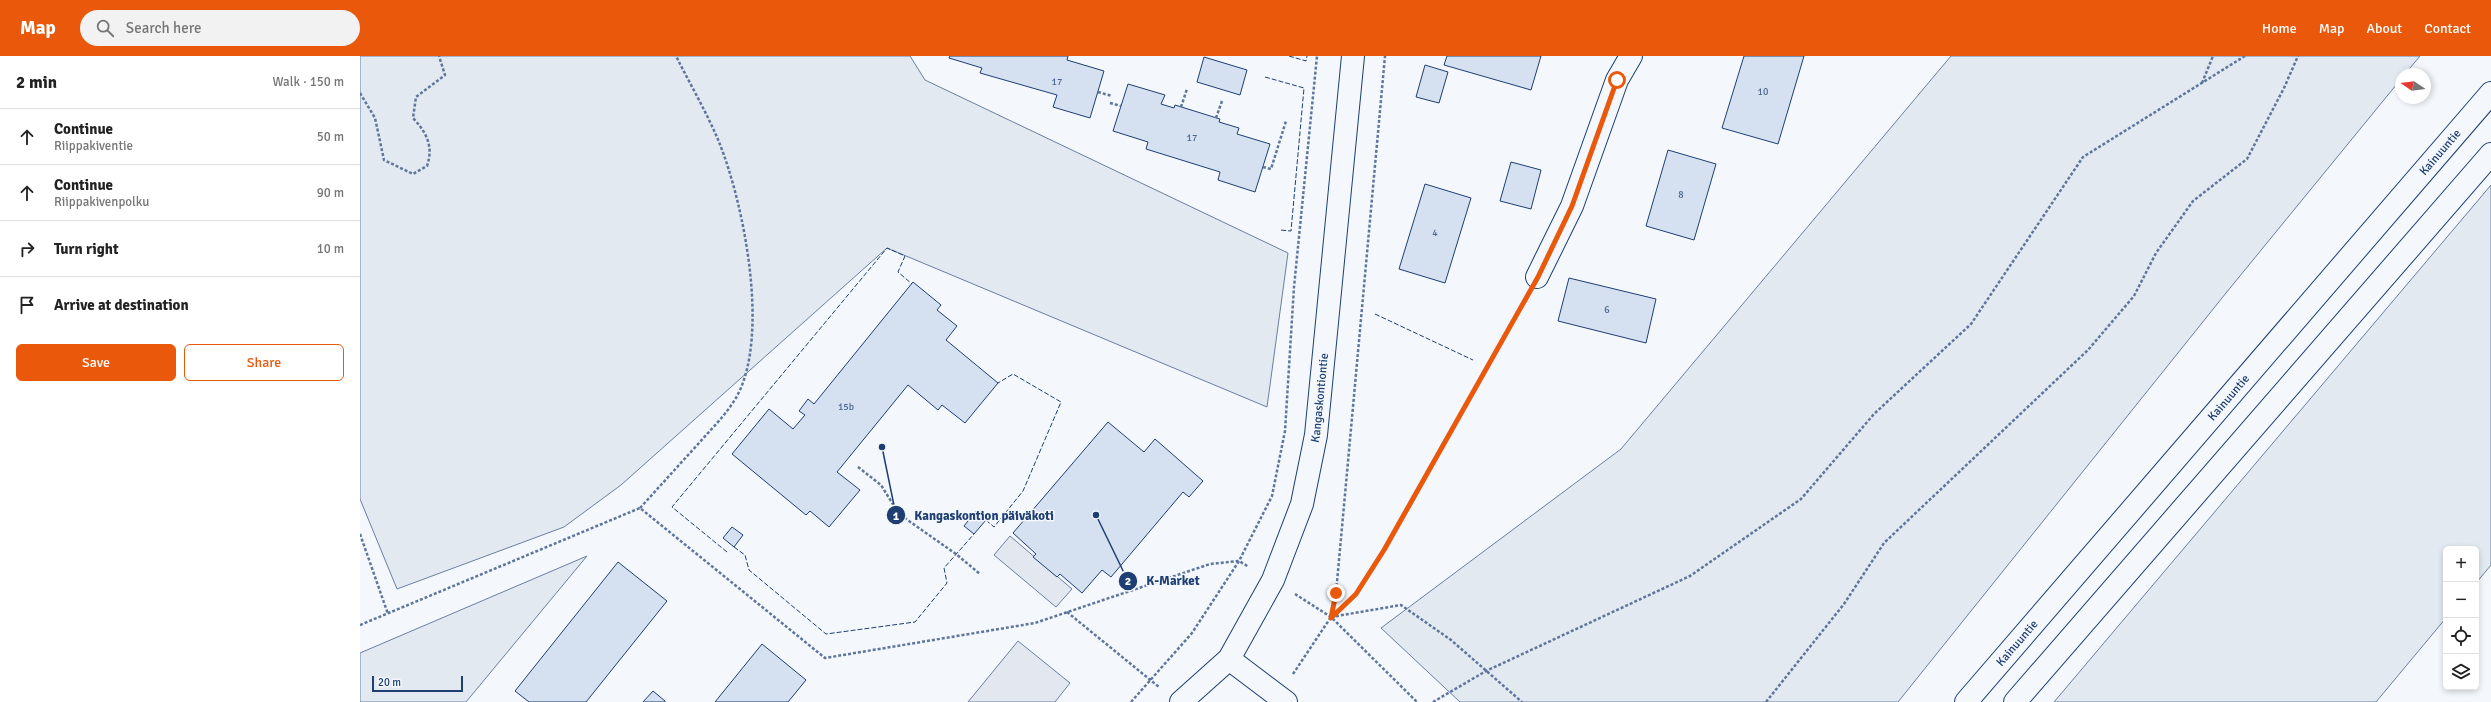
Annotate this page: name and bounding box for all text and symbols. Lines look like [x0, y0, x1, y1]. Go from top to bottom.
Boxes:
search box [80, 10, 360, 46]
text: Map [20, 16, 56, 40]
icon: search [94, 17, 116, 39]
text: Search here [126, 19, 201, 37]
text: Home [2262, 20, 2297, 37]
text: Map [2319, 20, 2344, 37]
text: About [2366, 20, 2402, 37]
text: Contact [2424, 20, 2471, 37]
north arrow [2395, 68, 2431, 104]
route start [1608, 71, 1626, 89]
text: 2 min [16, 72, 57, 93]
text: Walk · 150 m [273, 74, 344, 90]
house number: 17 [1052, 76, 1062, 88]
house number: 10 [1758, 86, 1768, 98]
text: Continue [54, 120, 113, 138]
icon: ahead [16, 126, 38, 148]
street label: Kainuuntie [2416, 126, 2464, 178]
text: 50 m [317, 129, 344, 145]
house number: 17 [1187, 132, 1197, 144]
text: Riippakiventie [54, 138, 133, 154]
text: Continue [54, 176, 113, 194]
icon: ahead [16, 182, 38, 204]
text: 90 m [317, 185, 344, 201]
house number: 8 [1678, 189, 1684, 201]
text: Riippakivenpolku [54, 194, 149, 210]
house number: 4 [1432, 227, 1438, 239]
icon: right [16, 238, 38, 260]
text: Turn right [54, 240, 119, 258]
text: 10 m [317, 241, 344, 257]
icon: arrive [16, 294, 38, 316]
text: Arrive at destination [54, 296, 189, 314]
house number: 6 [1604, 304, 1610, 316]
button: Save [16, 344, 176, 381]
button: Share [184, 344, 344, 381]
street label: Kangaskontiontie [1307, 352, 1331, 444]
street label: Kainuuntie [2204, 371, 2253, 424]
house number: 15b [838, 401, 854, 413]
callout: Kangaskontion päiväkoti [886, 503, 1062, 528]
text: Kangaskontion päiväkoti [914, 508, 1054, 524]
text: 1 [893, 509, 900, 524]
map controls [2443, 546, 2479, 690]
button: + [2443, 546, 2479, 582]
callout: K-Market [1118, 568, 1208, 593]
text: K-Market [1146, 573, 1200, 589]
text: 2 [1125, 574, 1131, 589]
button: − [2443, 582, 2479, 618]
route end [1327, 584, 1345, 602]
street label: Kainuuntie [1993, 617, 2041, 669]
button: locate [2443, 618, 2479, 654]
button: layers [2443, 654, 2479, 690]
scale bar [372, 674, 463, 693]
text: 20 m [378, 676, 401, 689]

